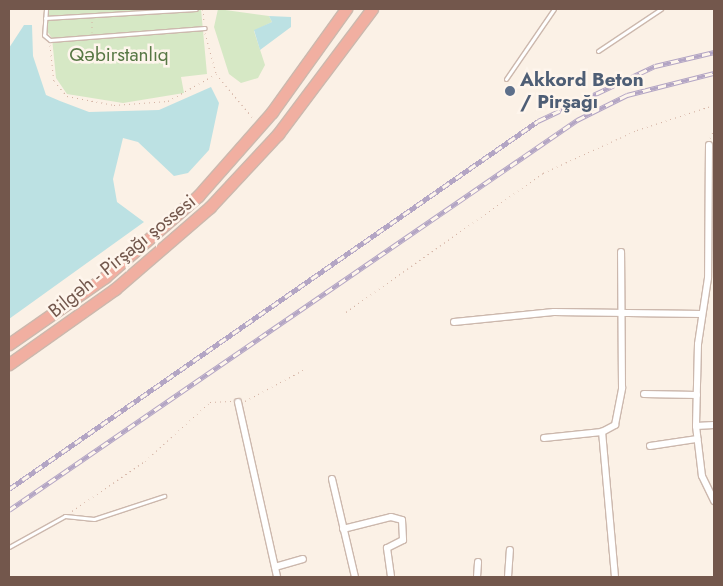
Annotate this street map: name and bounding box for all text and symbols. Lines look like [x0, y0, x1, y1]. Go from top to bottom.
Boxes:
park label: Qəbirstanlıq [69, 44, 169, 66]
place label: Akkord Beton / Pirşağı [520, 69, 644, 113]
marker: Akkord Beton / Pirşağı [504, 85, 516, 97]
street label: Bilgəh - Pirşağı şossesi [44, 190, 200, 322]

